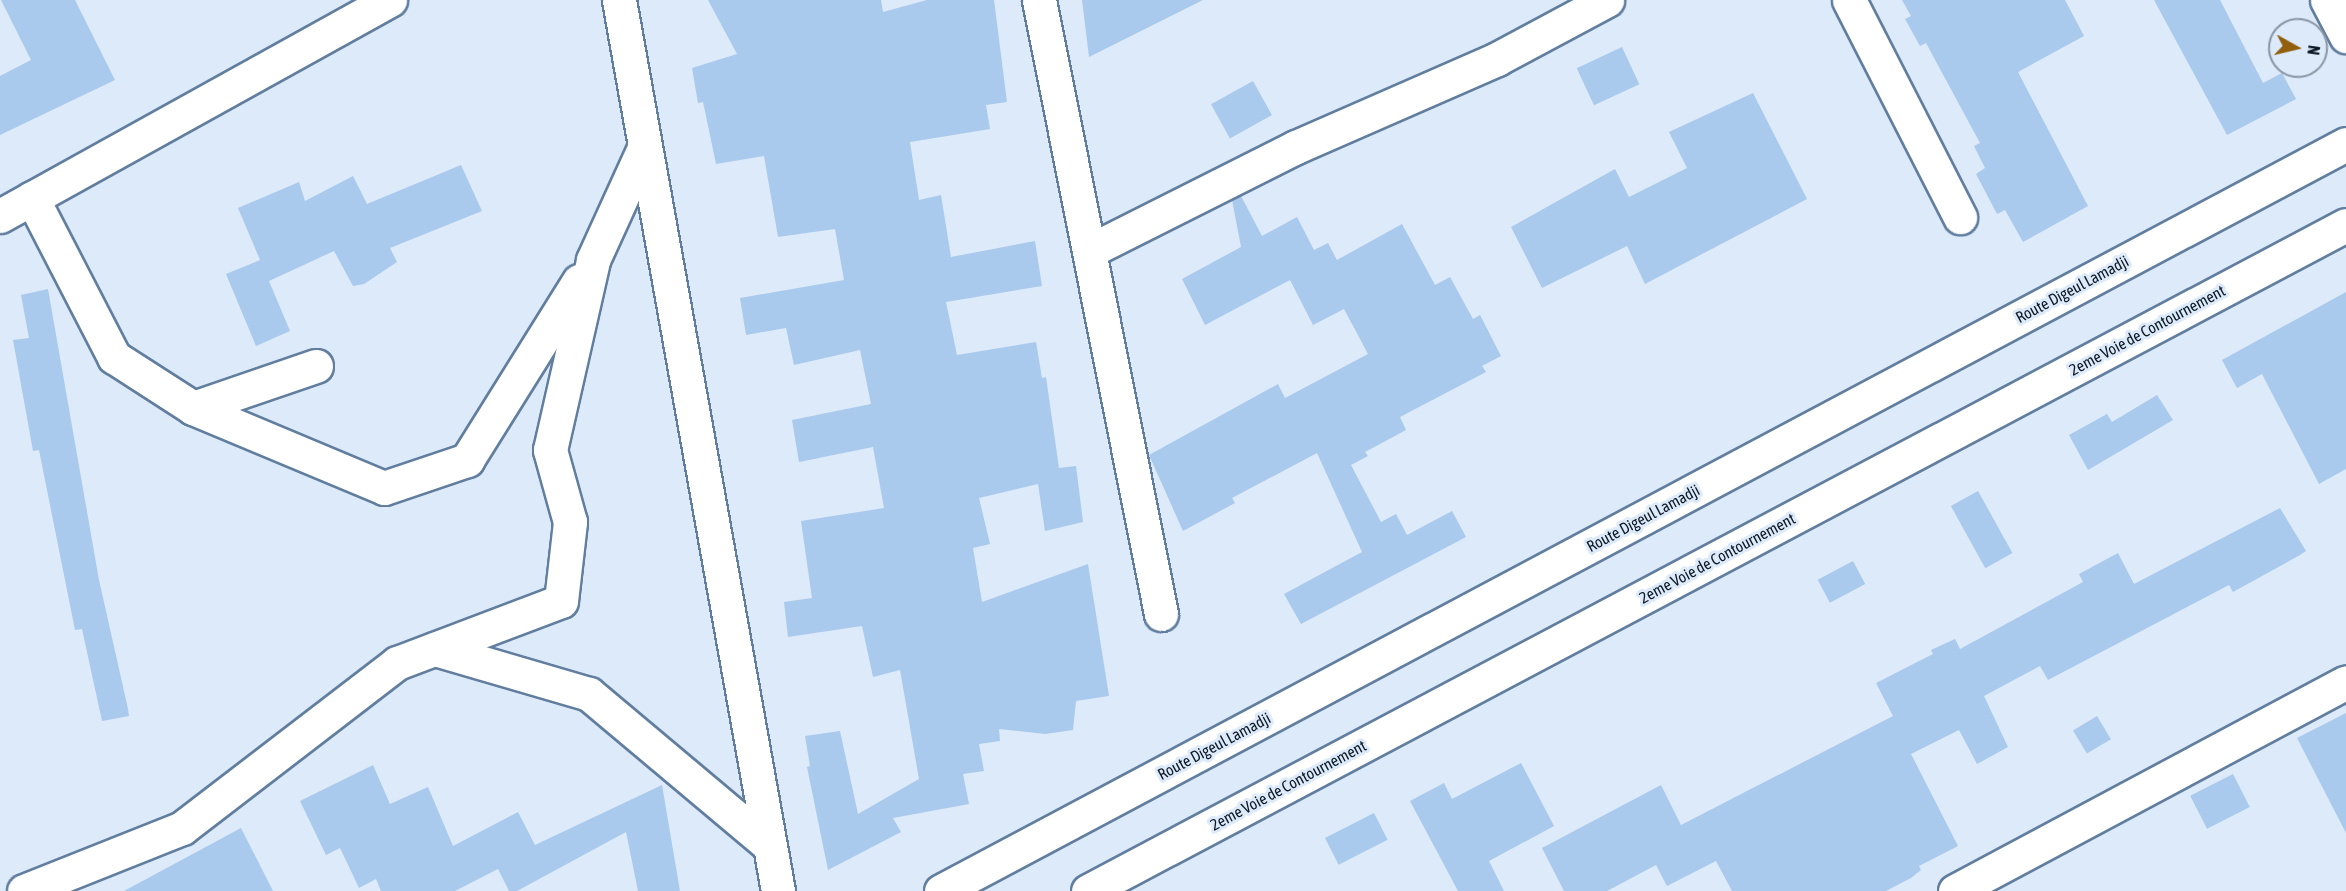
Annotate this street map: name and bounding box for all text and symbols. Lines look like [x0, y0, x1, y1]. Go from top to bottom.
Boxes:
north arrow [2268, 18, 2328, 78]
text: N [2304, 44, 2323, 56]
street label: Route Digeul Lamadji [2012, 251, 2132, 327]
street label: 2eme Voie de Contournement [2066, 281, 2228, 379]
street label: Route Digeul Lamadji [1583, 480, 1703, 556]
street label: 2eme Voie de Contournement [1636, 509, 1798, 607]
street label: Route Digeul Lamadji [1154, 708, 1274, 784]
street label: 2eme Voie de Contournement [1207, 736, 1369, 834]

